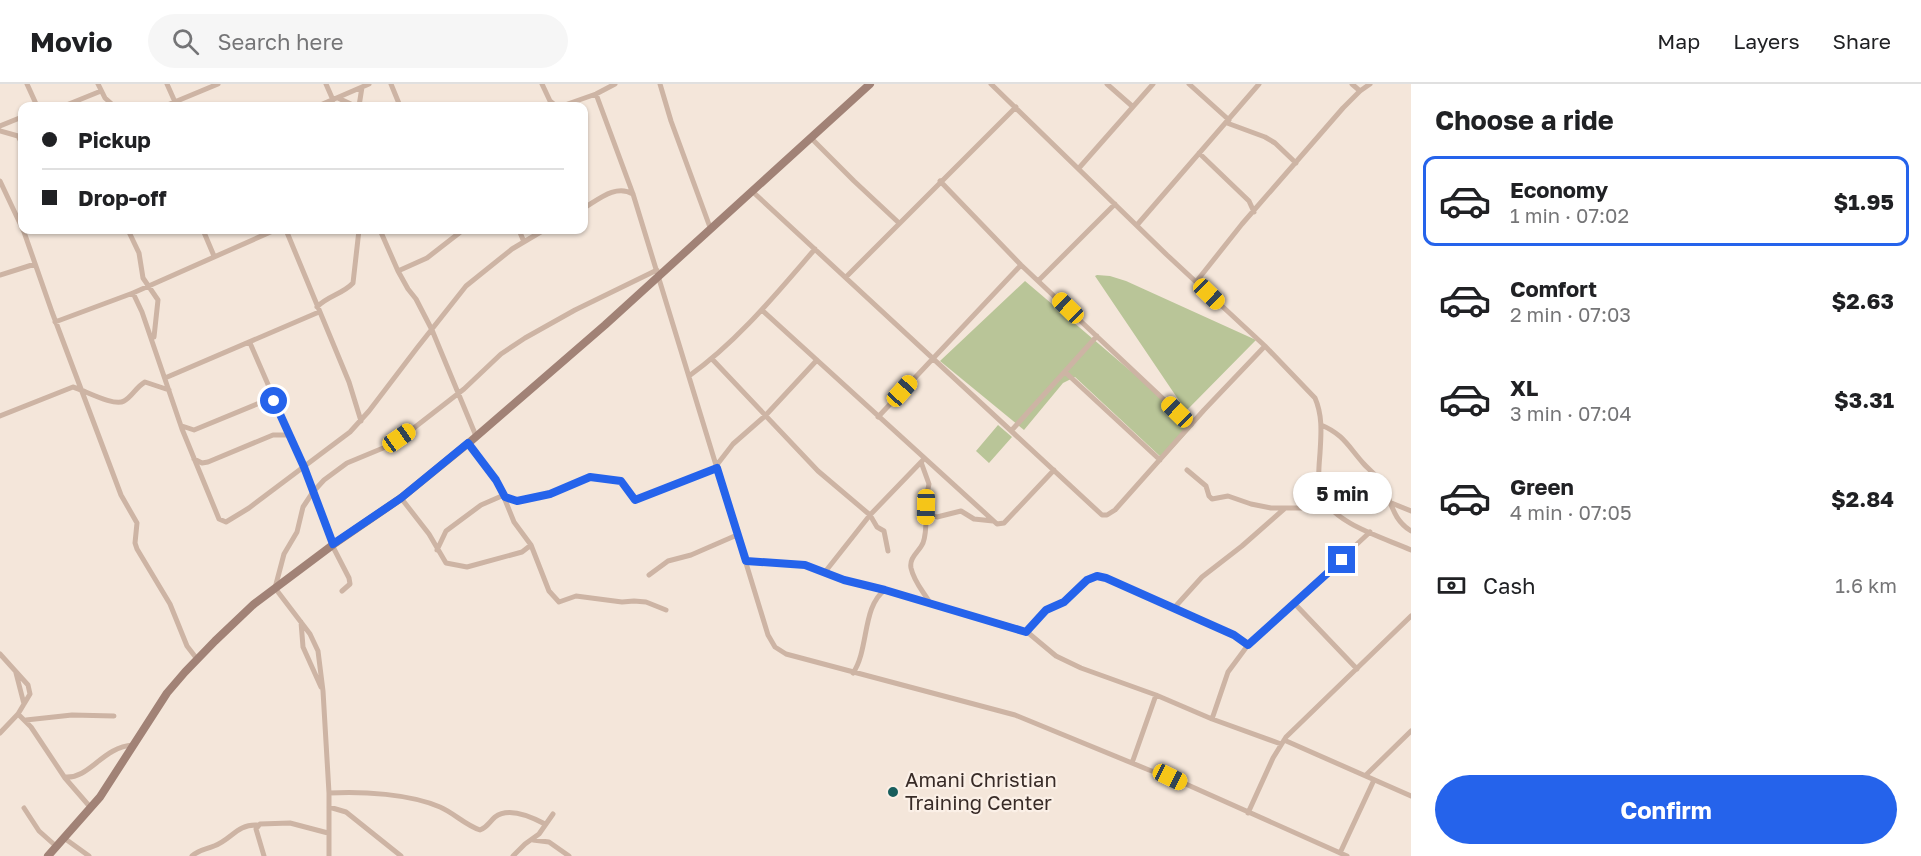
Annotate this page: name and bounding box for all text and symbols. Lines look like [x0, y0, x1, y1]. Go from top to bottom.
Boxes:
search box [148, 14, 568, 68]
text: Movio [30, 25, 112, 58]
icon: search [169, 25, 202, 58]
text: Search here [217, 28, 344, 55]
text: Map [1657, 28, 1700, 54]
text: Layers [1733, 28, 1800, 54]
text: Share [1833, 28, 1891, 54]
text: Choose a ride [1435, 104, 1614, 136]
text: Pickup [78, 126, 151, 153]
icon: car [1438, 174, 1492, 228]
text: Economy [1510, 176, 1608, 203]
text: Drop-off [78, 184, 167, 211]
text: $1.95 [1833, 188, 1894, 215]
text: 1 min · 07:02 [1510, 203, 1629, 227]
icon: car [1438, 273, 1492, 327]
car [1190, 275, 1228, 313]
text: Comfort [1510, 275, 1597, 302]
text: $2.63 [1831, 287, 1894, 314]
car [1049, 289, 1087, 327]
text: 2 min · 07:03 [1510, 302, 1631, 326]
car [883, 372, 921, 410]
icon: car [1438, 372, 1492, 426]
text: XL [1510, 374, 1538, 401]
text: $3.31 [1834, 386, 1894, 413]
route start [260, 387, 287, 414]
car [1158, 393, 1196, 431]
text: 3 min · 07:04 [1510, 401, 1632, 425]
car [379, 420, 419, 456]
icon: car [1438, 471, 1492, 525]
callout: 5 min [1292, 473, 1392, 515]
text: Green [1510, 473, 1574, 500]
text: 5 min [1316, 481, 1369, 505]
text: $2.84 [1831, 485, 1894, 512]
car [917, 489, 935, 525]
text: 4 min · 07:05 [1510, 500, 1632, 524]
route end [1328, 546, 1355, 573]
icon: cash [1435, 569, 1468, 602]
text: Cash [1483, 572, 1536, 599]
text: 1.6 km [1835, 573, 1897, 597]
car [1150, 761, 1190, 793]
place label: Amani Christian Training Center [905, 767, 1057, 814]
button: Confirm [1435, 775, 1897, 844]
marker: Amani Christian Training Center [886, 785, 900, 799]

